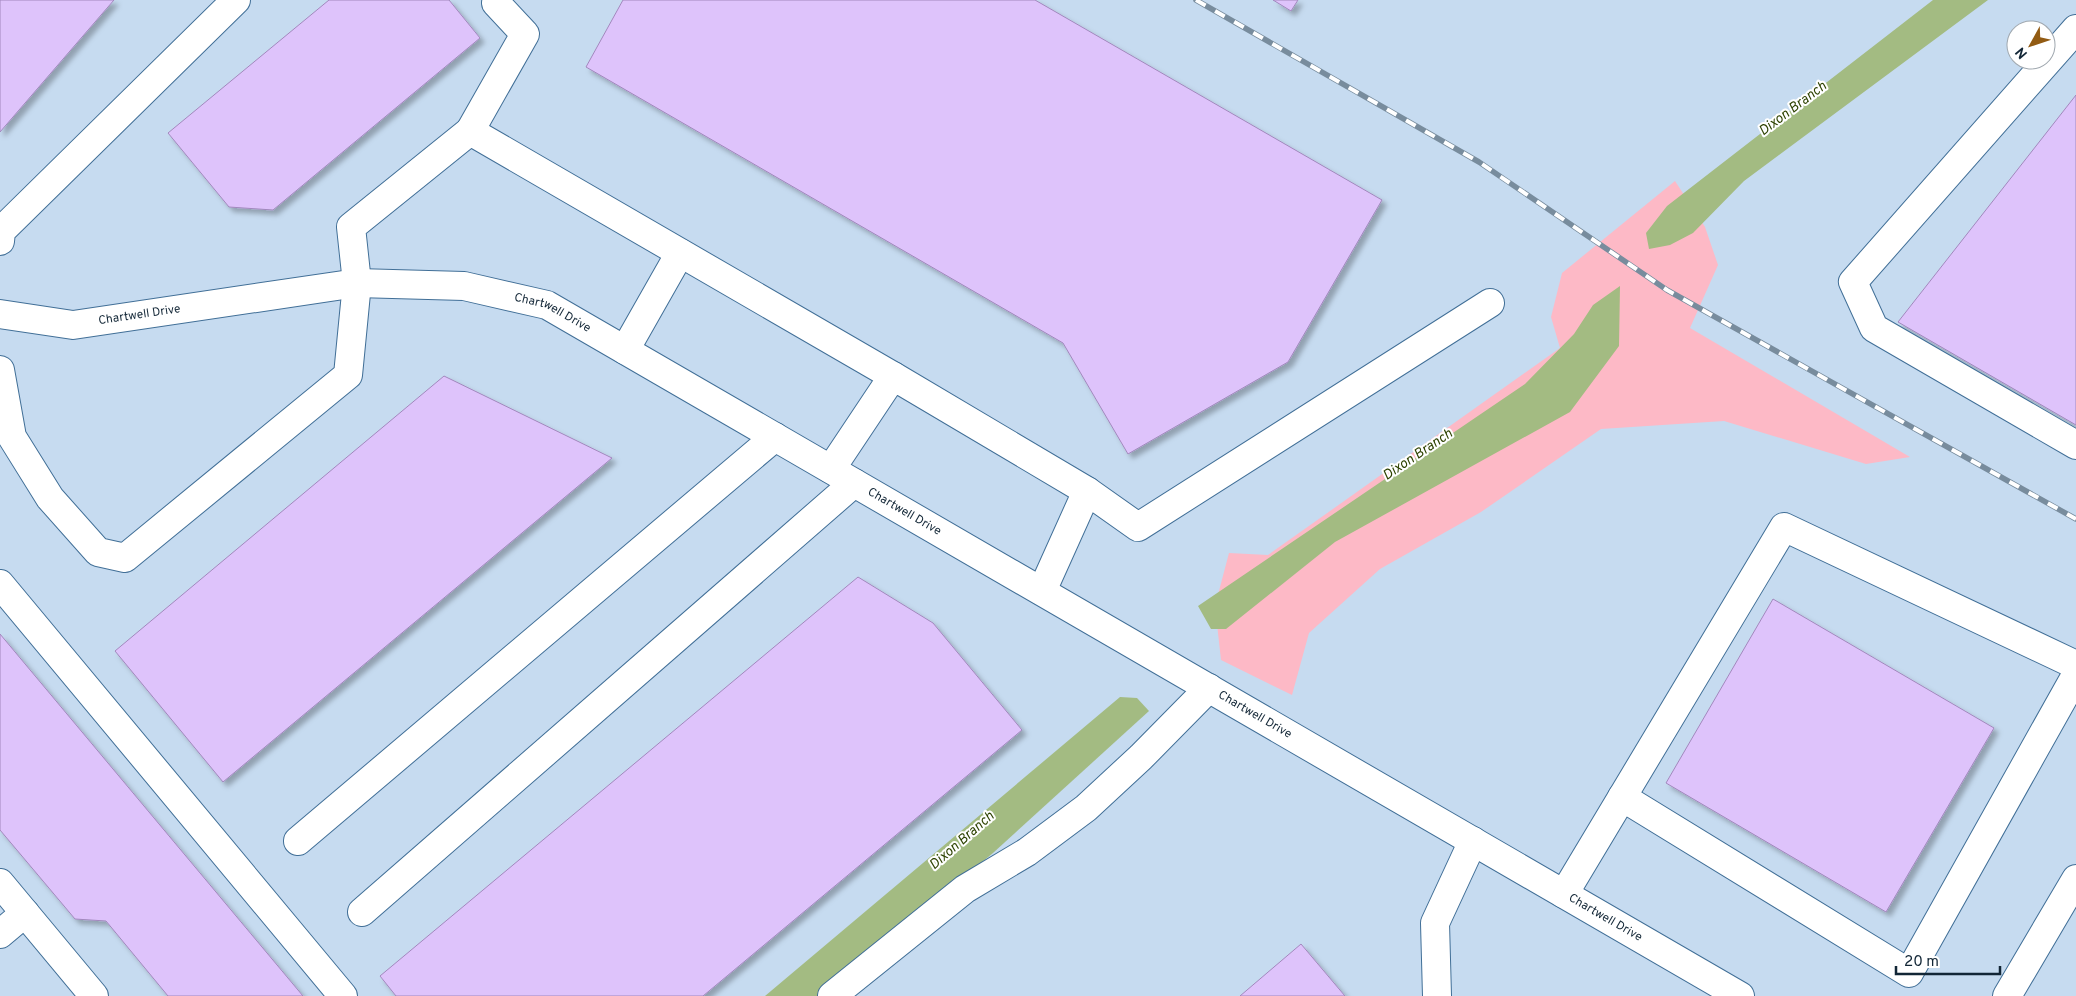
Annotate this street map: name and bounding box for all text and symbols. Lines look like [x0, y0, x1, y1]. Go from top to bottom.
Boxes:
north arrow [2006, 20, 2056, 70]
text: N [2012, 43, 2032, 62]
water label: Dixon Branch [1756, 78, 1831, 140]
street label: Chartwell Drive [513, 290, 594, 337]
street label: Chartwell Drive [97, 301, 182, 329]
water label: Dixon Branch [1380, 425, 1456, 485]
street label: Chartwell Drive [864, 484, 944, 540]
street label: Chartwell Drive [1215, 687, 1295, 743]
water label: Dixon Branch [926, 808, 998, 874]
street label: Chartwell Drive [1565, 890, 1645, 946]
scale bar [1896, 944, 2000, 976]
text: 20 m [1904, 953, 1939, 972]

